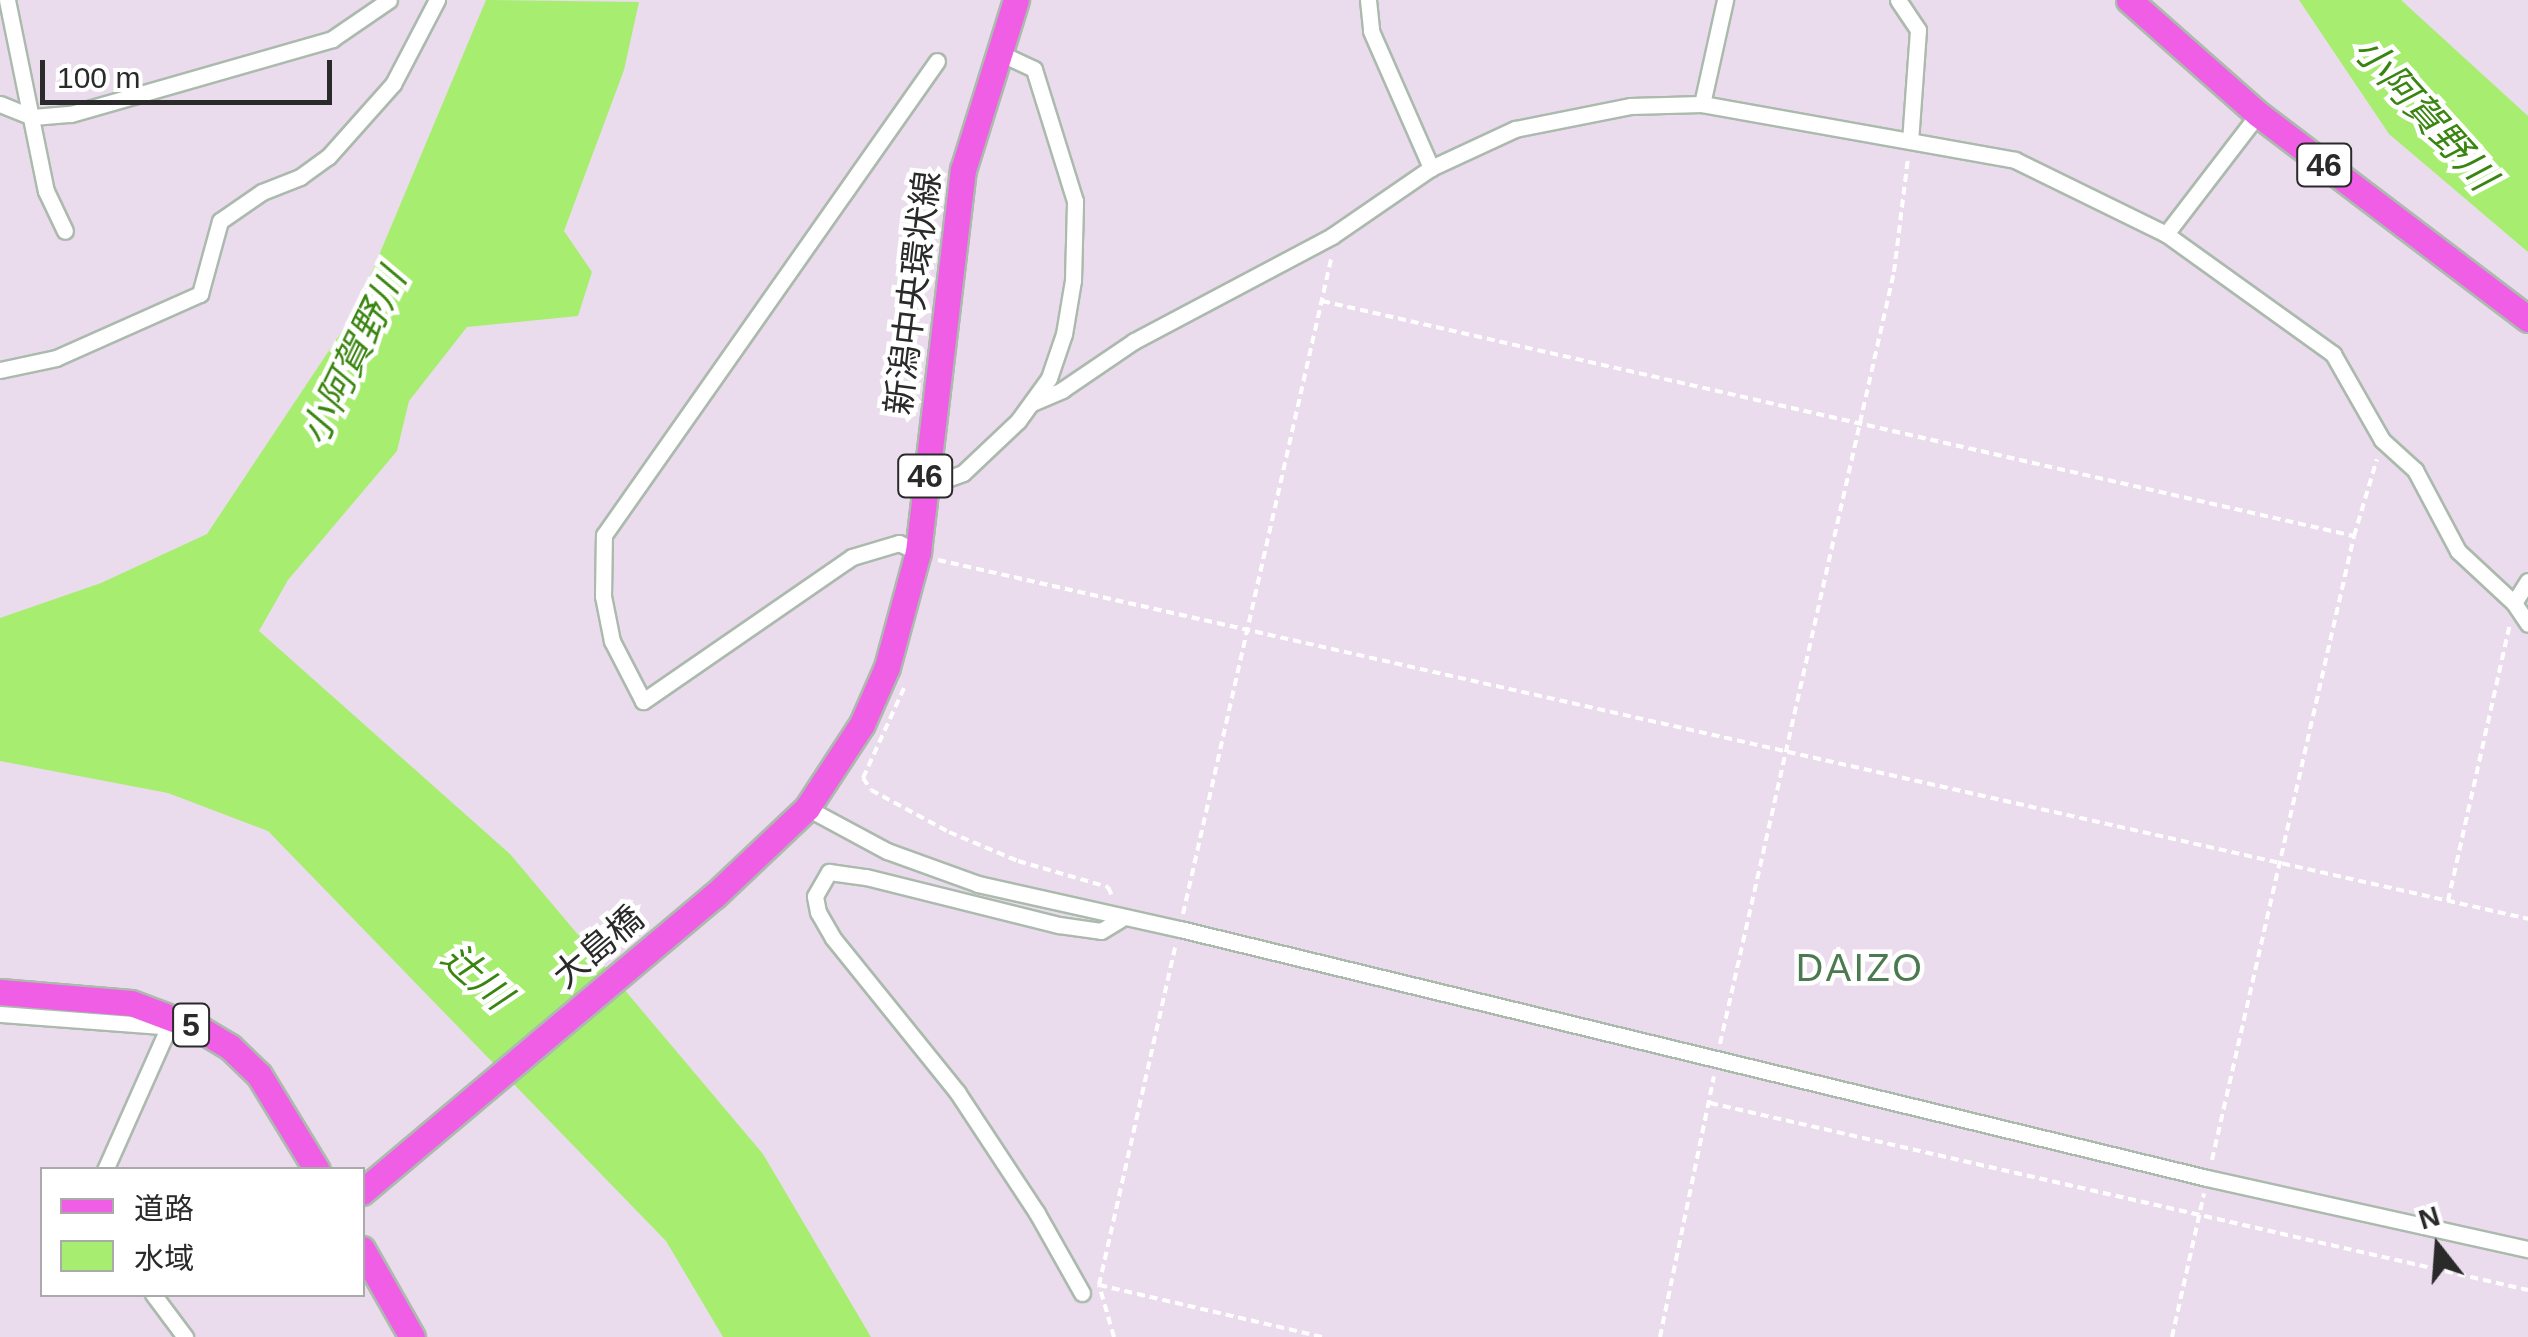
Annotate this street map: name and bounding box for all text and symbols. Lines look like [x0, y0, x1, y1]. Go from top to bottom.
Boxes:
water label: 小阿賀野川 [2343, 28, 2505, 200]
scale bar [45, 40, 338, 102]
text: 100 m [57, 61, 140, 94]
road number: 46 [2294, 138, 2354, 192]
street label: 新潟中央環状線 [877, 169, 949, 417]
water label: 小阿賀野川 [292, 262, 416, 452]
road number: 46 [895, 449, 955, 503]
street label: 大島橋 [544, 897, 652, 997]
water label: 辻川 [433, 935, 519, 1019]
district label: DAIZO [1796, 946, 1924, 992]
road number: 5 [171, 998, 211, 1052]
legend [40, 1167, 365, 1297]
text: 道路 [134, 1192, 194, 1225]
north arrow [2388, 1197, 2488, 1297]
text: N [2415, 1200, 2443, 1236]
text: 水域 [134, 1242, 194, 1275]

